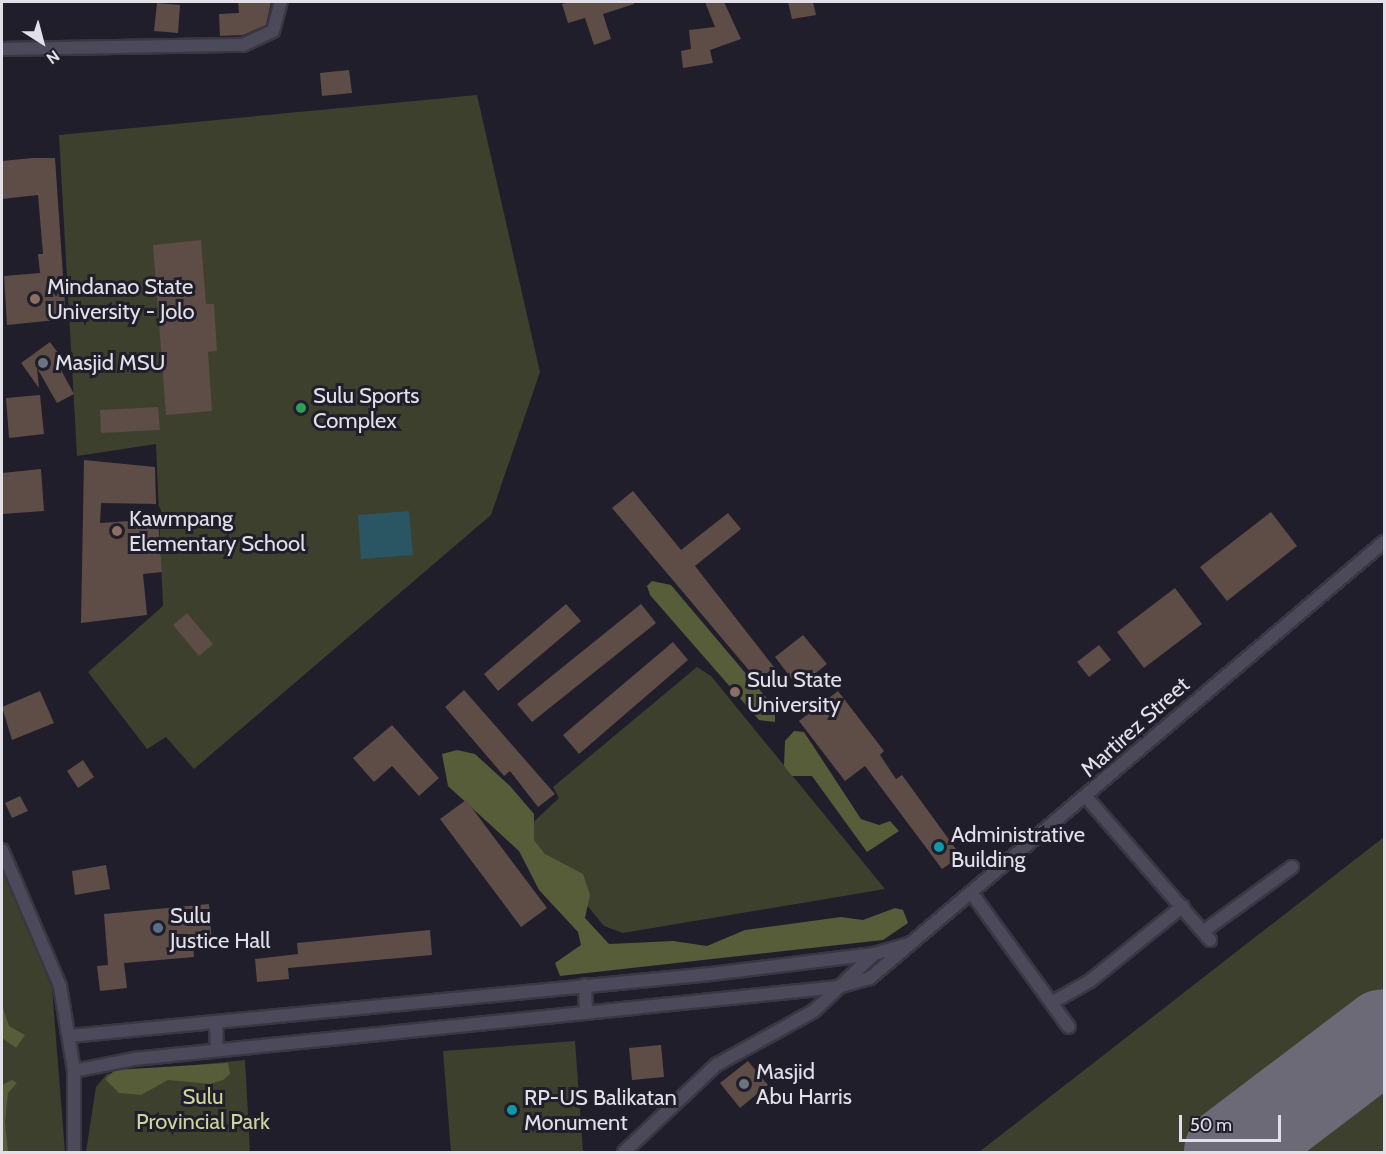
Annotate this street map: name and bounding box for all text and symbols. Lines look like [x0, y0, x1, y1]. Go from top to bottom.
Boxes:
north arrow [12, 12, 72, 72]
text: N [43, 46, 63, 68]
place label: Mindanao State University - Jolo [47, 273, 194, 324]
marker: Mindanao State University - Jolo [28, 292, 42, 306]
place label: Masjid MSU [55, 350, 166, 376]
marker: Masjid MSU [36, 356, 50, 370]
place label: Sulu Sports Complex [313, 382, 419, 434]
marker: Sulu Sports Complex [294, 401, 308, 415]
place label: Kawmpang Elementary School [129, 505, 305, 556]
marker: Kawmpang Elementary School [110, 524, 124, 538]
place label: Sulu State University [747, 666, 842, 718]
street label: Martirez Street [1075, 671, 1195, 783]
marker: Sulu State University [728, 685, 742, 699]
place label: Administrative Building [951, 821, 1085, 872]
marker: Administrative Building [932, 840, 946, 854]
place label: Sulu Justice Hall [170, 902, 270, 954]
marker: Sulu Justice Hall [151, 921, 165, 935]
place label: Masjid Abu Harris [756, 1058, 852, 1110]
marker: Masjid Abu Harris [737, 1077, 751, 1091]
park label: Sulu Provincial Park [136, 1083, 270, 1134]
place label: RP-US Balikatan Monument [524, 1084, 677, 1136]
marker: RP-US Balikatan Monument [505, 1103, 519, 1117]
scale bar [1182, 1103, 1284, 1141]
text: 50 m [1190, 1114, 1232, 1136]

